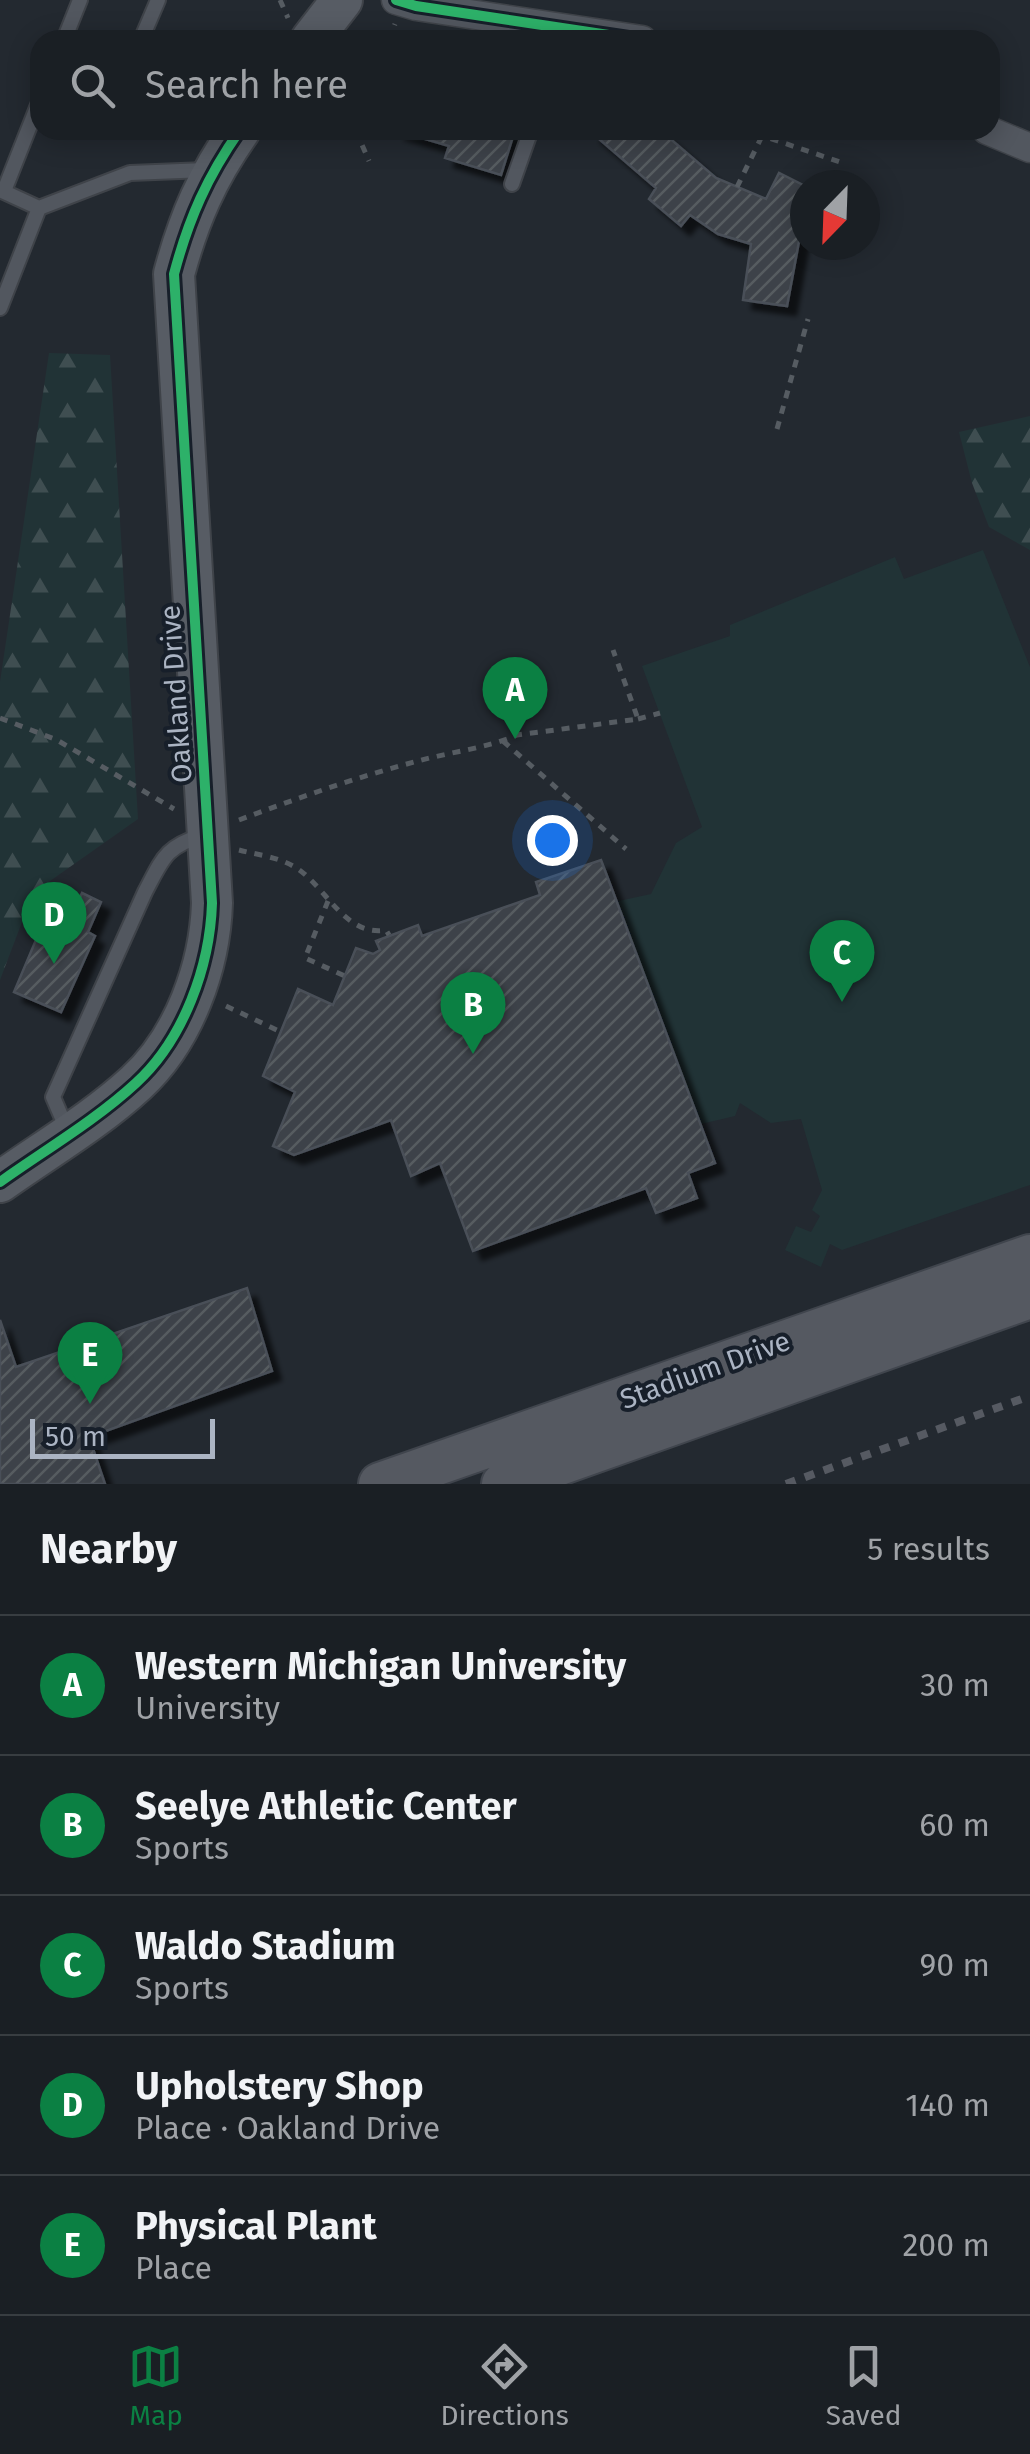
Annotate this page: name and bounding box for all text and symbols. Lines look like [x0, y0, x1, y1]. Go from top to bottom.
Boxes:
search box [30, 30, 1000, 140]
icon: search [65, 58, 120, 113]
text: Search here [145, 62, 348, 108]
north arrow [790, 170, 880, 260]
street label: Oakland Drive [153, 604, 199, 784]
pin: A [482, 656, 548, 739]
your location [527, 815, 578, 866]
pin: D [22, 882, 86, 964]
pin: C [810, 920, 874, 1002]
pin: B [440, 972, 506, 1054]
pin: E [58, 1322, 122, 1404]
street label: Stadium Drive [616, 1324, 794, 1416]
scale bar [30, 1414, 215, 1458]
text: 50 m [45, 1420, 106, 1453]
text: Nearby [40, 1524, 177, 1574]
text: 5 results [867, 1530, 990, 1568]
text: Western Michigan University [135, 1643, 626, 1689]
text: A [63, 1666, 82, 1704]
text: 30 m [920, 1666, 990, 1704]
text: University [135, 1689, 280, 1727]
text: Seelye Athletic Center [135, 1783, 517, 1829]
text: B [63, 1806, 82, 1844]
text: 60 m [919, 1806, 990, 1844]
text: Sports [135, 1829, 229, 1867]
text: Waldo Stadium [135, 1923, 396, 1969]
text: C [63, 1946, 82, 1984]
text: 90 m [919, 1946, 990, 1984]
text: Sports [135, 1969, 229, 2007]
text: Upholstery Shop [135, 2063, 424, 2109]
text: D [62, 2086, 83, 2124]
text: 140 m [905, 2086, 990, 2124]
text: Place · Oakland Drive [135, 2109, 440, 2147]
text: Physical Plant [135, 2203, 377, 2249]
text: E [64, 2226, 81, 2264]
text: 200 m [903, 2226, 990, 2264]
text: Place [135, 2249, 212, 2287]
tab: Map [128, 2339, 183, 2432]
tab: Directions [440, 2339, 569, 2432]
tab: Saved [826, 2339, 902, 2432]

